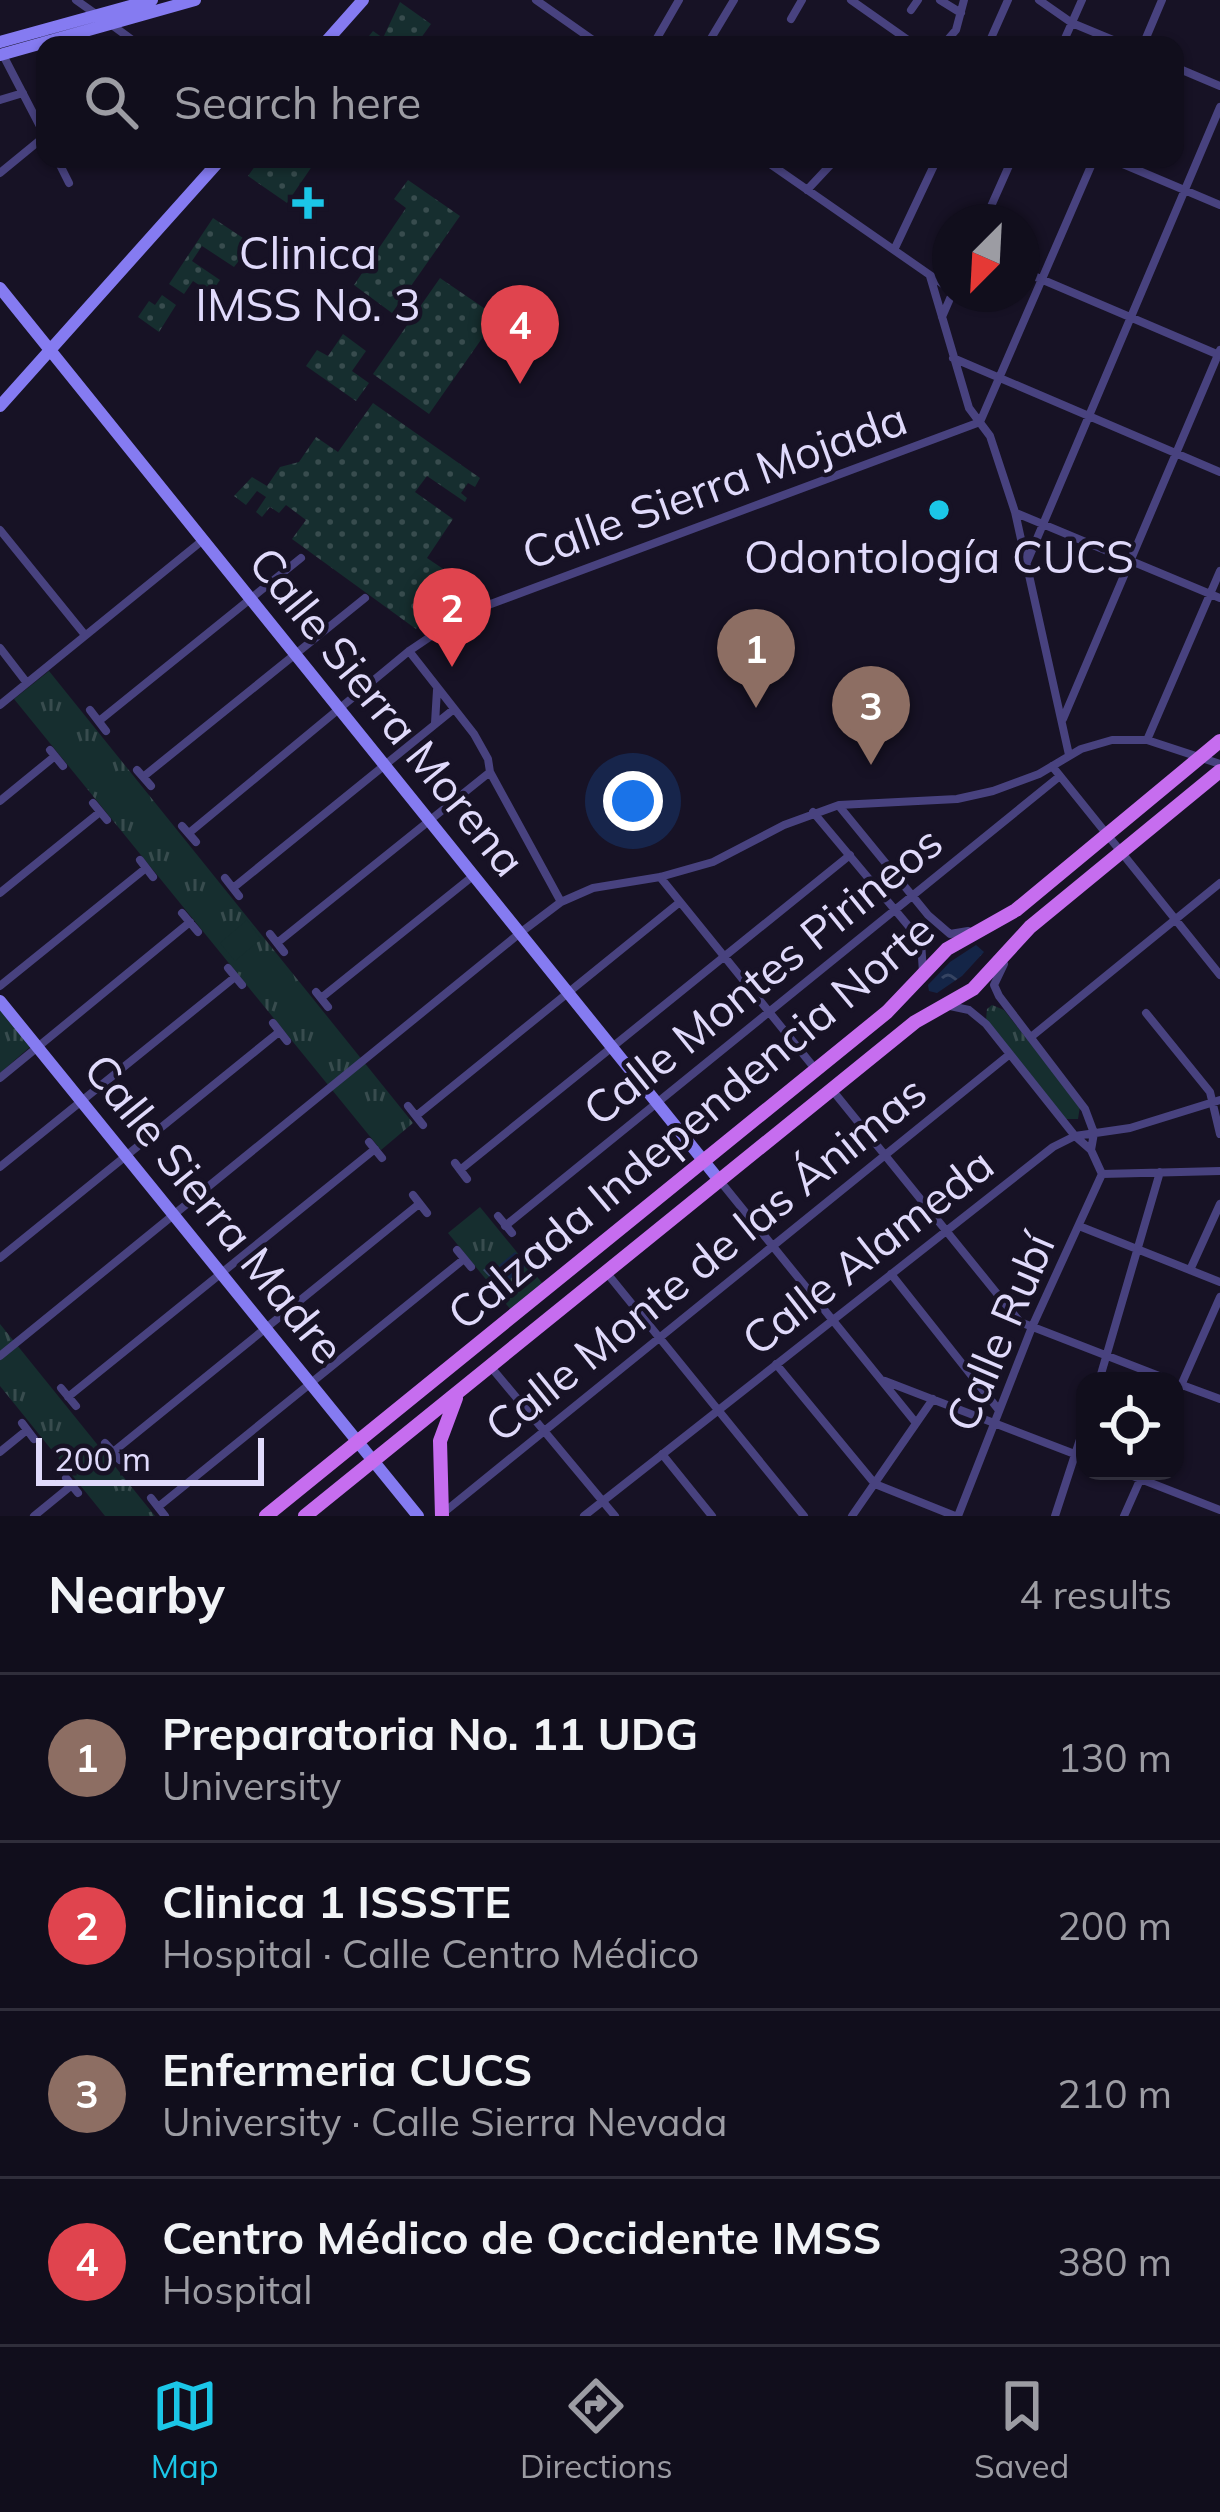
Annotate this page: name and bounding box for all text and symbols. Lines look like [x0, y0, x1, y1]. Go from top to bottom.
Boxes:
search box [36, 36, 1184, 168]
icon: search [78, 69, 144, 135]
text: Search here [174, 74, 421, 130]
marker: Clinica IMSS No. 3 [292, 187, 324, 219]
north arrow [932, 204, 1040, 312]
place label: Clinica IMSS No. 3 [195, 224, 421, 332]
pin: 4 [481, 285, 559, 384]
street label: Calle Sierra Mojada [514, 389, 914, 581]
marker: Odontología CUCS [926, 497, 952, 523]
place label: Odontología CUCS [744, 528, 1134, 584]
street label: Calle Sierra Morena [238, 535, 538, 887]
pin: 2 [413, 568, 491, 667]
pin: 1 [717, 609, 795, 708]
pin: 3 [832, 666, 910, 765]
your location [603, 771, 663, 831]
street label: Calle Montes Pirineos [571, 813, 953, 1137]
street label: Calzada Independencia Norte [436, 901, 944, 1341]
street label: Calle Sierra Madre [73, 1042, 357, 1374]
street label: Calle Monte de las Ánimas [473, 1063, 937, 1453]
street label: Calle Alameda [730, 1136, 1004, 1366]
street label: Calle Rubí [932, 1223, 1067, 1439]
map controls [1076, 1372, 1184, 1480]
button: locate [1076, 1372, 1184, 1480]
scale bar [36, 1432, 264, 1485]
text: 200 m [54, 1438, 151, 1479]
text: Nearby [48, 1562, 225, 1626]
text: 4 results [1019, 1570, 1172, 1619]
text: Preparatoria No. 11 UDG [162, 1705, 698, 1761]
text: 1 [75, 1733, 99, 1782]
text: 130 m [1057, 1733, 1172, 1782]
text: University [162, 1761, 341, 1810]
text: Clinica 1 ISSSTE [162, 1873, 511, 1929]
text: 2 [75, 1901, 99, 1950]
text: 200 m [1057, 1901, 1172, 1950]
text: Hospital · Calle Centro Médico [162, 1929, 699, 1978]
text: Enfermeria CUCS [162, 2041, 532, 2097]
text: 3 [75, 2069, 99, 2118]
text: 210 m [1057, 2069, 1172, 2118]
text: University · Calle Sierra Nevada [162, 2097, 727, 2146]
text: Centro Médico de Occidente IMSS [162, 2209, 882, 2265]
text: 4 [75, 2237, 99, 2286]
text: 380 m [1057, 2237, 1172, 2286]
text: Hospital [162, 2265, 313, 2314]
tab: Map [151, 2373, 219, 2486]
tab: Directions [520, 2373, 673, 2486]
tab: Saved [974, 2373, 1069, 2486]

